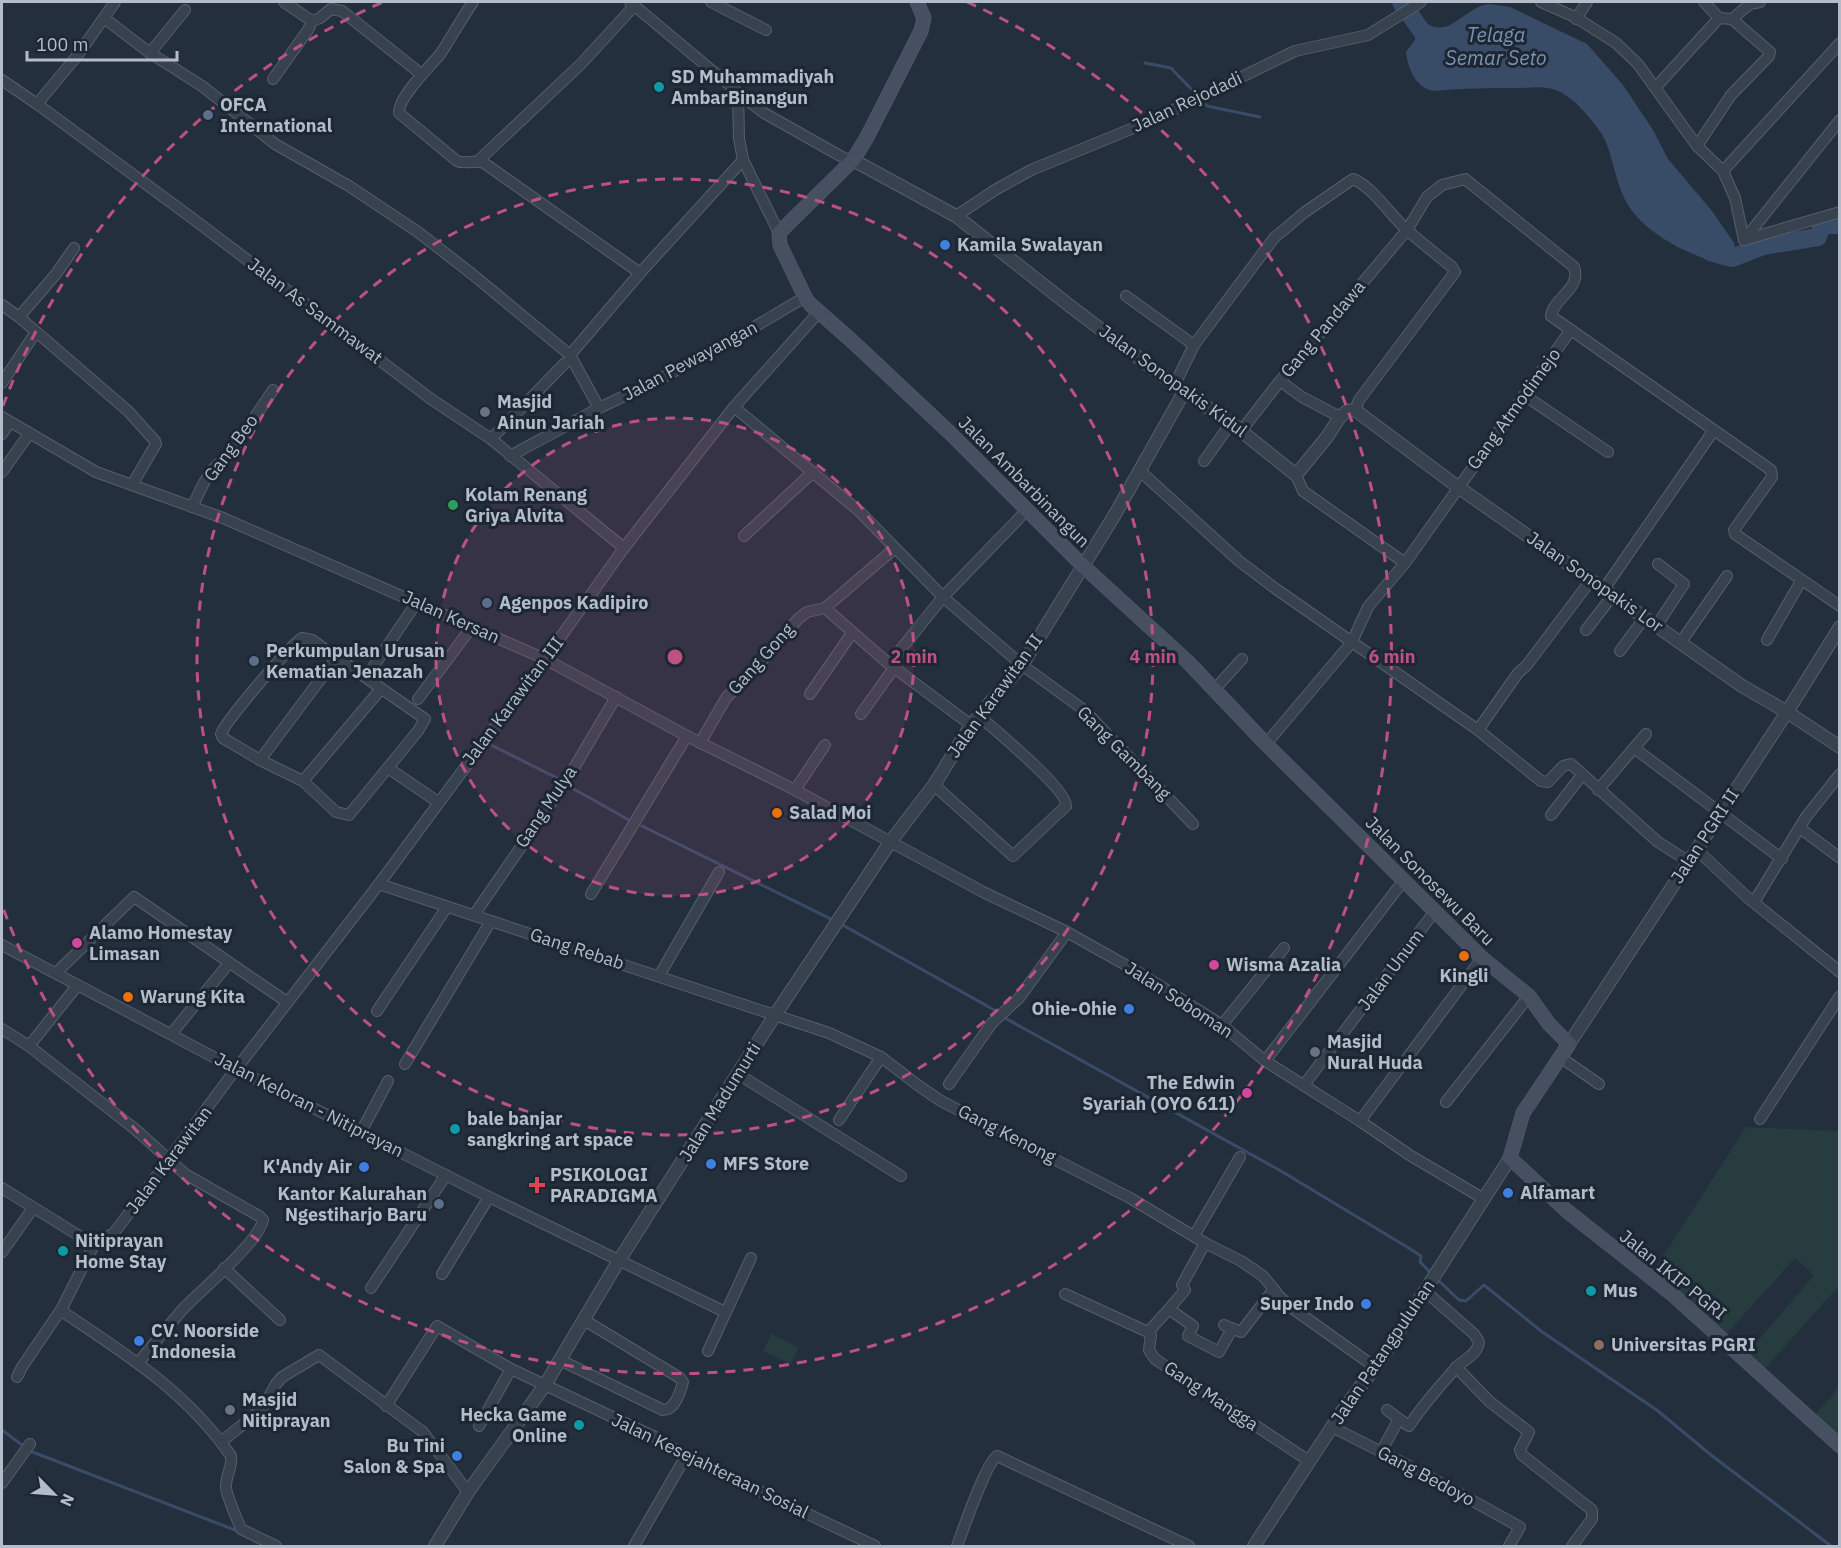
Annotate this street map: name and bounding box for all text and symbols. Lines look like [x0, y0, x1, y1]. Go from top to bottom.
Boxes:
water label: Telaga Semar Seto [1445, 21, 1547, 71]
scale bar [27, 24, 177, 62]
text: 100 m [36, 33, 88, 56]
place label: SD Muhammadiyah AmbarBinangun [671, 65, 834, 109]
street label: Jalan Rejodadi [1128, 66, 1245, 137]
marker: SD Muhammadiyah AmbarBinangun [652, 80, 666, 94]
place label: OFCA International [220, 93, 333, 137]
marker: OFCA International [201, 108, 215, 122]
place label: Kamila Swalayan [957, 233, 1103, 256]
marker: Kamila Swalayan [938, 238, 952, 252]
street label: Jalan As Sammawat [243, 252, 387, 369]
street label: Gang Pandawa [1275, 275, 1370, 382]
street label: Jalan Pewayangan [619, 315, 761, 406]
street label: Jalan Sonopakis Kidul [1095, 319, 1252, 442]
street label: Gang Atmodimejo [1462, 343, 1565, 474]
place label: Masjid Ainun Jariah [497, 390, 605, 434]
marker: Masjid Ainun Jariah [478, 405, 492, 419]
street label: Gang Beo [198, 409, 263, 486]
street label: Jalan Ambarbinangun [954, 411, 1095, 552]
place label: Kolam Renang Griya Alvita [465, 483, 587, 527]
marker: Kolam Renang Griya Alvita [446, 498, 460, 512]
street label: Jalan Sonopakis Lor [1523, 526, 1668, 637]
street label: Jalan Kersan [399, 585, 503, 648]
place label: Agenpos Kadipiro [499, 591, 649, 614]
marker: Agenpos Kadipiro [480, 596, 494, 610]
street label: Gang Gong [722, 618, 799, 699]
street label: Jalan Karawitan II [942, 629, 1047, 762]
street label: Jalan Karawitan III [457, 632, 568, 769]
place label: Perkumpulan Urusan Kematian Jenazah [266, 639, 445, 683]
text: 2 min [890, 645, 938, 668]
text: 4 min [1129, 645, 1177, 668]
text: 6 min [1368, 645, 1416, 668]
centre of rings [665, 647, 685, 667]
marker: Perkumpulan Urusan Kematian Jenazah [247, 654, 261, 668]
street label: Gang Gambang [1072, 701, 1177, 805]
street label: Gang Mulya [510, 761, 582, 852]
street label: Jalan PGRI II [1665, 784, 1744, 888]
place label: Salad Moi [789, 801, 871, 824]
marker: Salad Moi [770, 806, 784, 820]
street label: Jalan Sonosewu Baru [1361, 811, 1500, 950]
place label: Alamo Homestay Limasan [89, 921, 233, 965]
street label: Gang Rebab [527, 922, 627, 975]
street label: Jalan Unum [1352, 924, 1429, 1015]
marker: Alamo Homestay Limasan [70, 936, 84, 950]
marker: Kingli [1457, 949, 1471, 963]
place label: Wisma Azalia [1226, 953, 1341, 976]
street label: Jalan Soboman [1121, 956, 1238, 1043]
marker: Wisma Azalia [1207, 958, 1221, 972]
place label: Kingli [1440, 964, 1488, 987]
place label: Warung Kita [140, 985, 245, 1008]
marker: Warung Kita [121, 990, 135, 1004]
place label: Ohie-Ohie [1032, 997, 1117, 1020]
marker: Ohie-Ohie [1122, 1002, 1136, 1016]
place label: Masjid Nural Huda [1327, 1030, 1423, 1074]
street label: Jalan Madumurti [674, 1038, 765, 1166]
marker: Masjid Nural Huda [1308, 1045, 1322, 1059]
street label: Jalan Keloran - Nitiprayan [211, 1047, 407, 1162]
place label: The Edwin Syariah (OYO 611) [1082, 1071, 1235, 1115]
marker: The Edwin Syariah (OYO 611) [1240, 1086, 1254, 1100]
street label: Gang Kenong [954, 1099, 1061, 1168]
street label: Jalan Karawitan [121, 1101, 217, 1218]
place label: bale banjar sangkring art space [467, 1107, 633, 1151]
marker: bale banjar sangkring art space [448, 1122, 462, 1136]
place label: MFS Store [723, 1152, 809, 1175]
place label: K'Andy Air [263, 1155, 352, 1178]
marker: MFS Store [704, 1157, 718, 1171]
marker: K'Andy Air [357, 1160, 371, 1174]
place label: PSIKOLOGI PARADIGMA [550, 1163, 658, 1207]
marker: PSIKOLOGI PARADIGMA [528, 1176, 546, 1194]
place label: Alfamart [1520, 1181, 1595, 1204]
place label: Kantor Kalurahan Ngestiharjo Baru [277, 1182, 427, 1226]
marker: Alfamart [1501, 1186, 1515, 1200]
marker: Kantor Kalurahan Ngestiharjo Baru [432, 1197, 446, 1211]
street label: Jalan IKIP PGRI [1615, 1224, 1731, 1325]
place label: Nitiprayan Home Stay [75, 1229, 167, 1273]
marker: Nitiprayan Home Stay [56, 1244, 70, 1258]
street label: Jalan Patangpuluhan [1326, 1275, 1440, 1428]
place label: Mus [1603, 1279, 1638, 1302]
marker: Mus [1584, 1284, 1598, 1298]
place label: Super Indo [1260, 1292, 1354, 1315]
marker: Super Indo [1359, 1297, 1373, 1311]
place label: CV. Noorside Indonesia [151, 1319, 259, 1363]
place label: Universitas PGRI [1611, 1333, 1756, 1356]
marker: CV. Noorside Indonesia [132, 1334, 146, 1348]
marker: Universitas PGRI [1592, 1338, 1606, 1352]
street label: Gang Mangga [1160, 1356, 1263, 1436]
place label: Masjid Nitiprayan [242, 1388, 331, 1432]
marker: Masjid Nitiprayan [223, 1403, 237, 1417]
place label: Hecka Game Online [460, 1403, 567, 1447]
street label: Jalan Kesejahteraan Sosial [608, 1408, 813, 1523]
marker: Hecka Game Online [572, 1418, 586, 1432]
place label: Bu Tini Salon & Spa [343, 1434, 445, 1478]
street label: Gang Bedoyo [1374, 1440, 1479, 1511]
marker: Bu Tini Salon & Spa [450, 1449, 464, 1463]
north arrow [24, 1464, 84, 1524]
text: N [56, 1491, 79, 1510]

